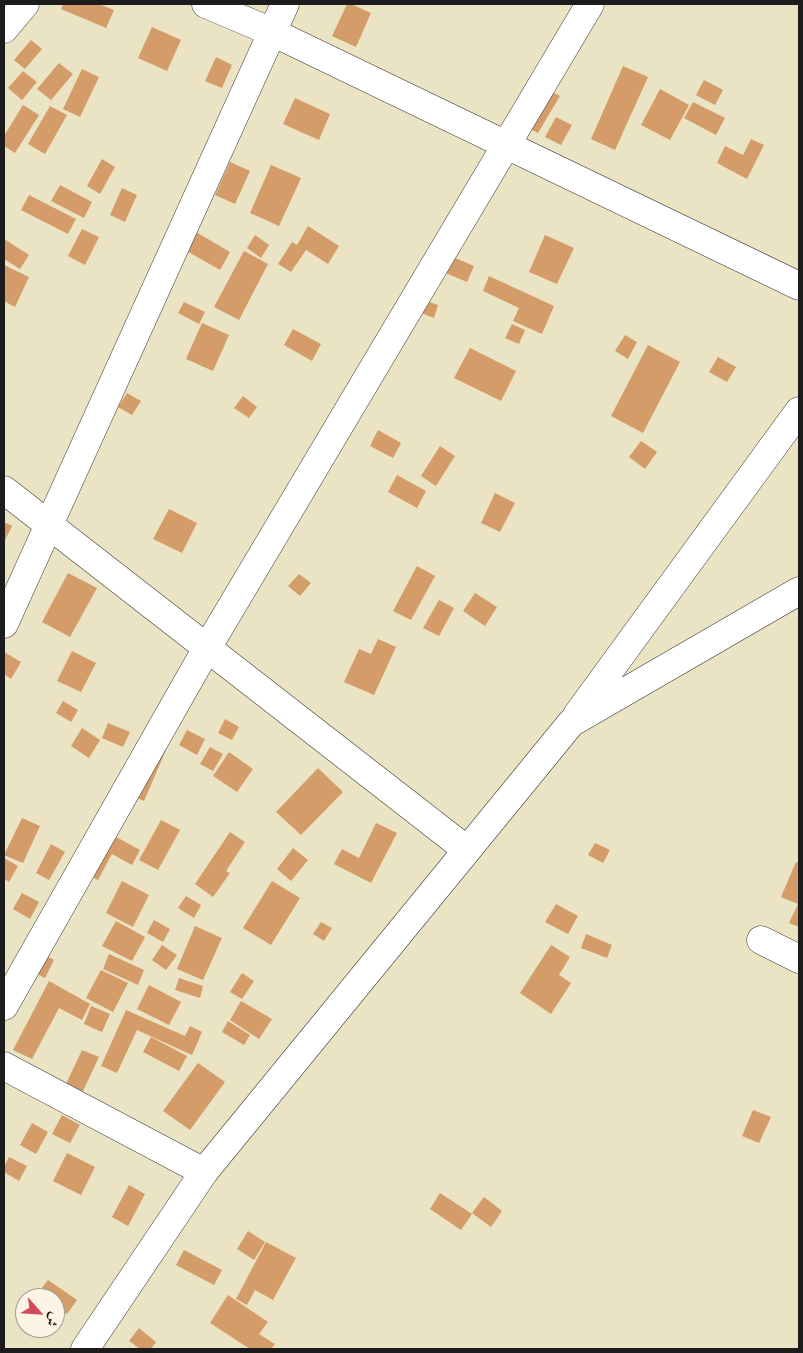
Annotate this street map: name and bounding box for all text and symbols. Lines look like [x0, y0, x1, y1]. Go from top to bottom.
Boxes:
north arrow [15, 1288, 65, 1338]
text: ش [42, 1309, 64, 1329]

